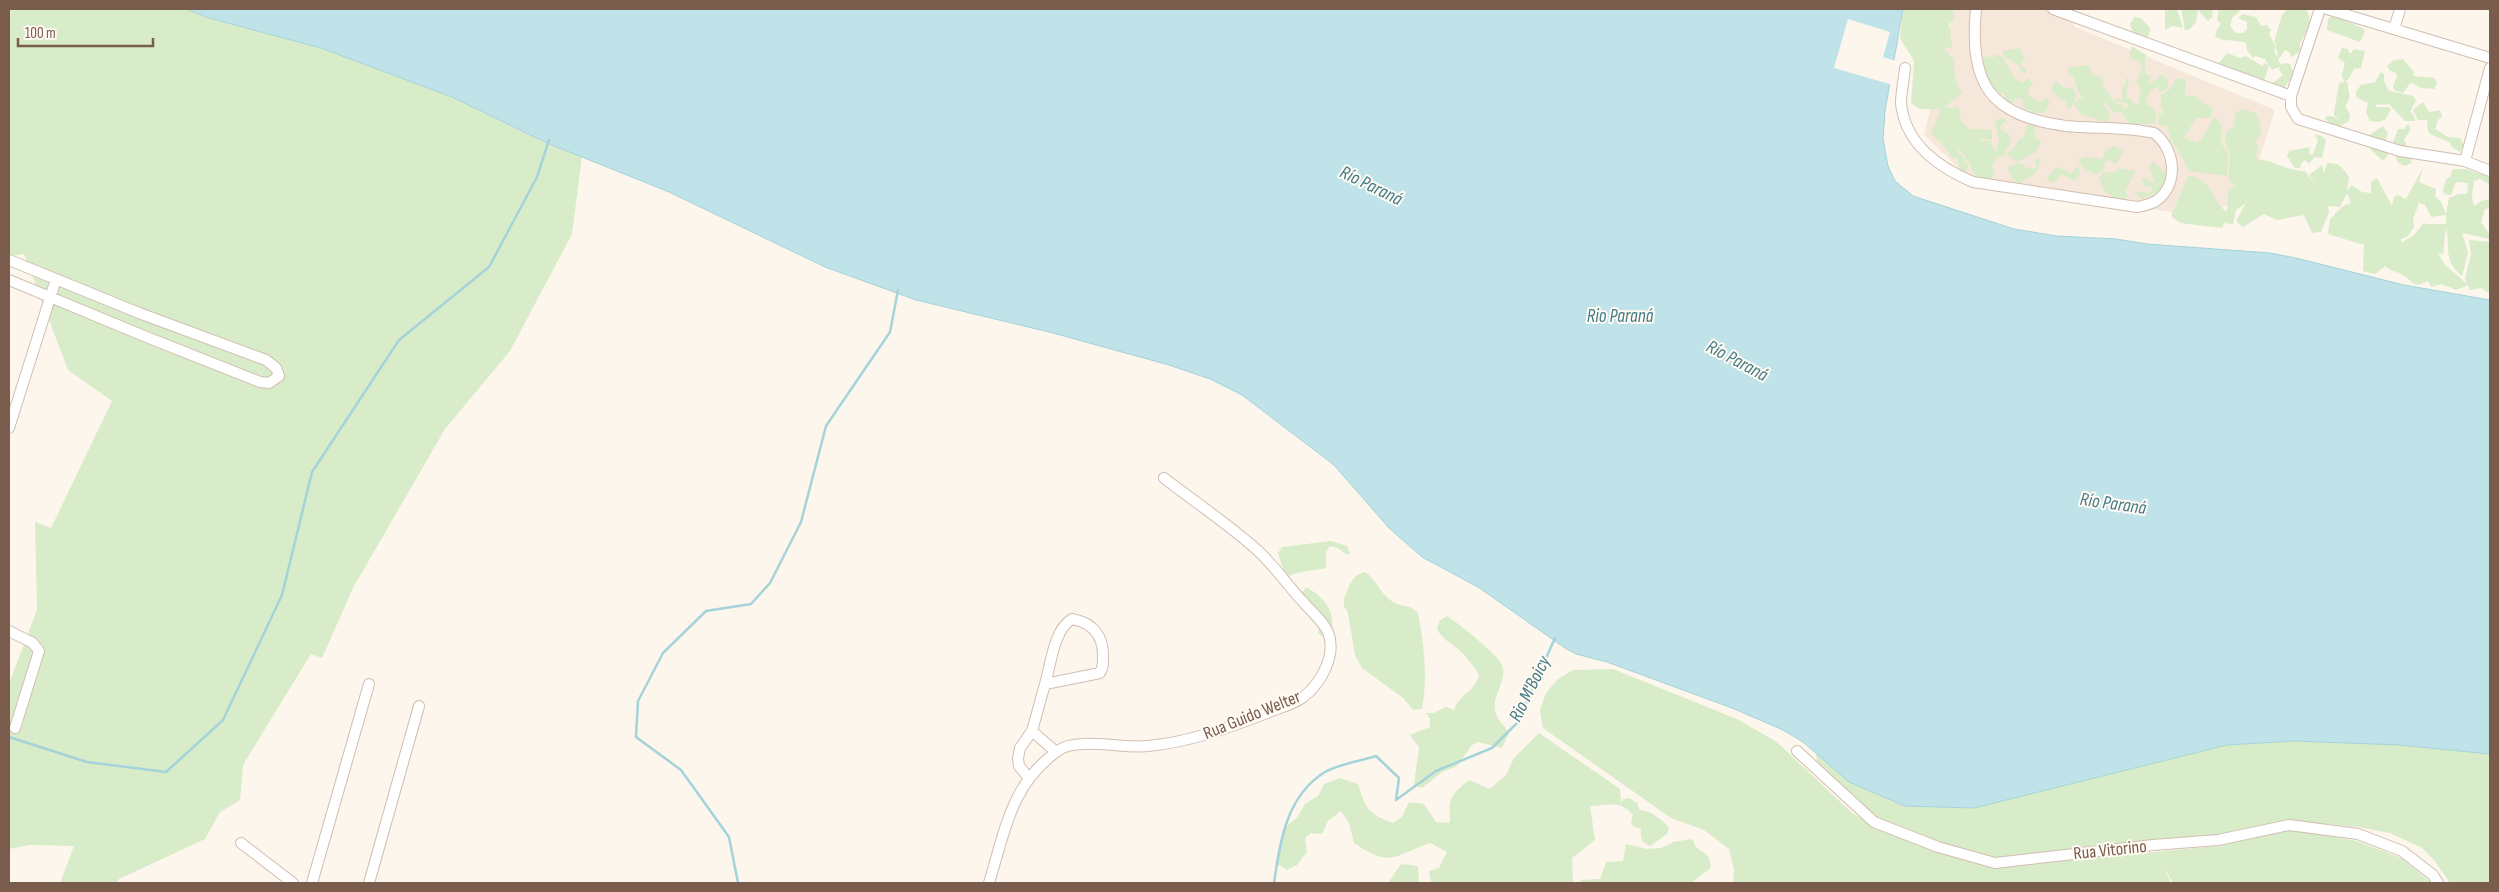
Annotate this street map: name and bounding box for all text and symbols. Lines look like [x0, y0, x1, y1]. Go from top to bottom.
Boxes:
scale bar [18, 15, 152, 47]
text: 100 m [25, 24, 56, 43]
water label: Río Paraná [1336, 161, 1406, 211]
water label: Rio Paraná [1587, 305, 1654, 328]
water label: Río Paraná [1702, 335, 1772, 387]
water label: Río Paraná [2078, 488, 2148, 520]
water label: Rio M'Boicy [1504, 652, 1556, 726]
street label: Rua Guido Welter [1200, 686, 1304, 744]
street label: Rua Vitorino [2072, 836, 2148, 864]

